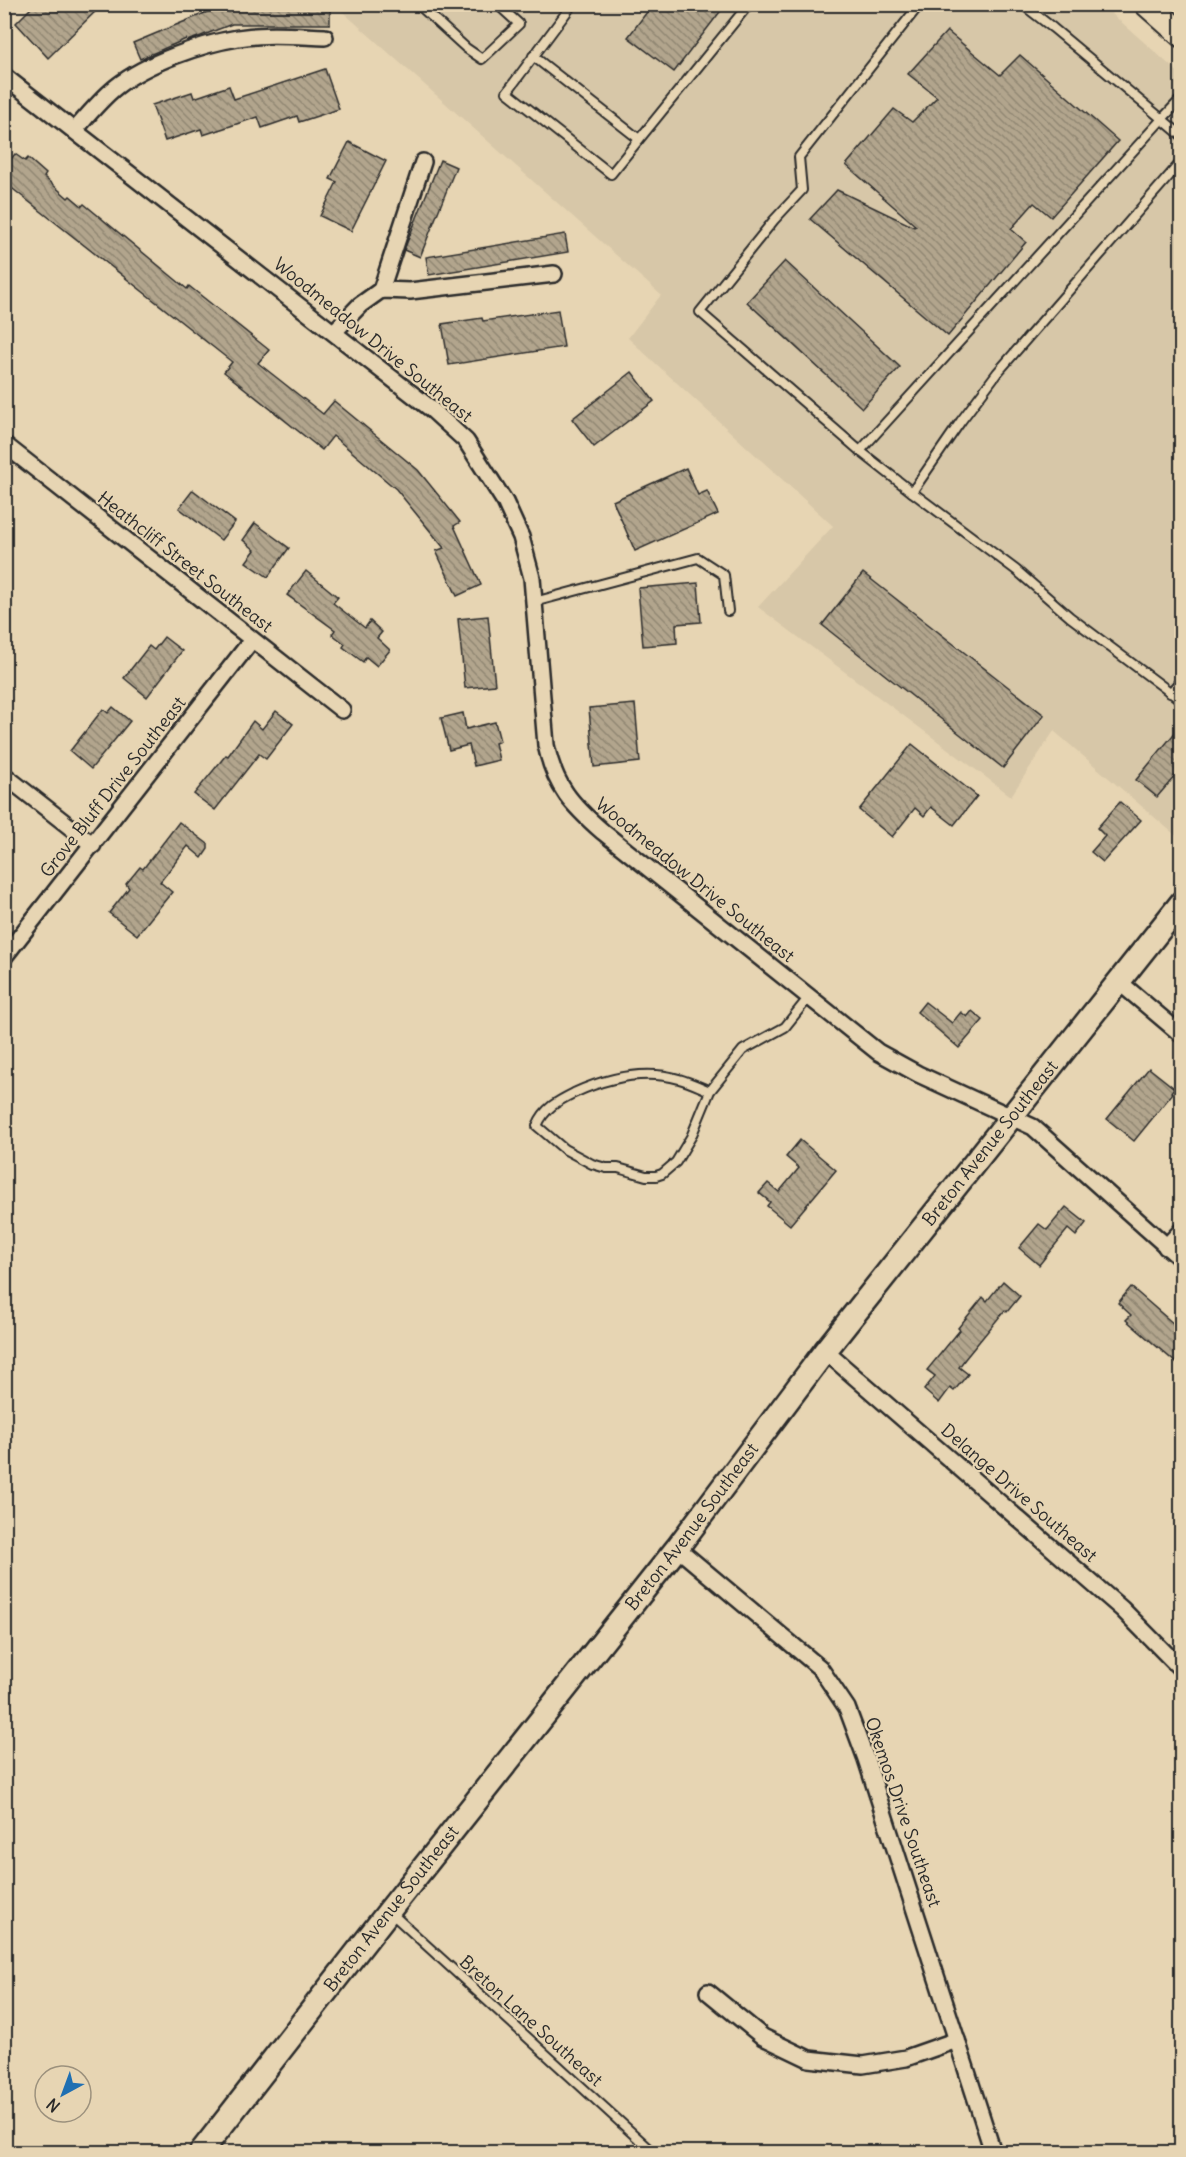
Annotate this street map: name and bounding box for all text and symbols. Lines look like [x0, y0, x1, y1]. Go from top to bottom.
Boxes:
street label: Woodmeadow Drive Southeast [269, 252, 478, 427]
street label: Heathcliff Street Southeast [93, 486, 278, 637]
street label: Grove Bluff Drive Southeast [35, 692, 190, 882]
street label: Woodmeadow Drive Southeast [591, 792, 800, 967]
street label: Breton Avenue Southeast [917, 1055, 1063, 1230]
street label: Delange Drive Southeast [937, 1419, 1102, 1567]
street label: Breton Avenue Southeast [620, 1438, 763, 1615]
street label: Okemos Drive Southeast [860, 1714, 947, 1910]
street label: Breton Avenue Southeast [318, 1821, 464, 1996]
street label: Breton Lane Southeast [455, 1950, 608, 2091]
north arrow [33, 2064, 93, 2124]
text: N [42, 2094, 64, 2116]

